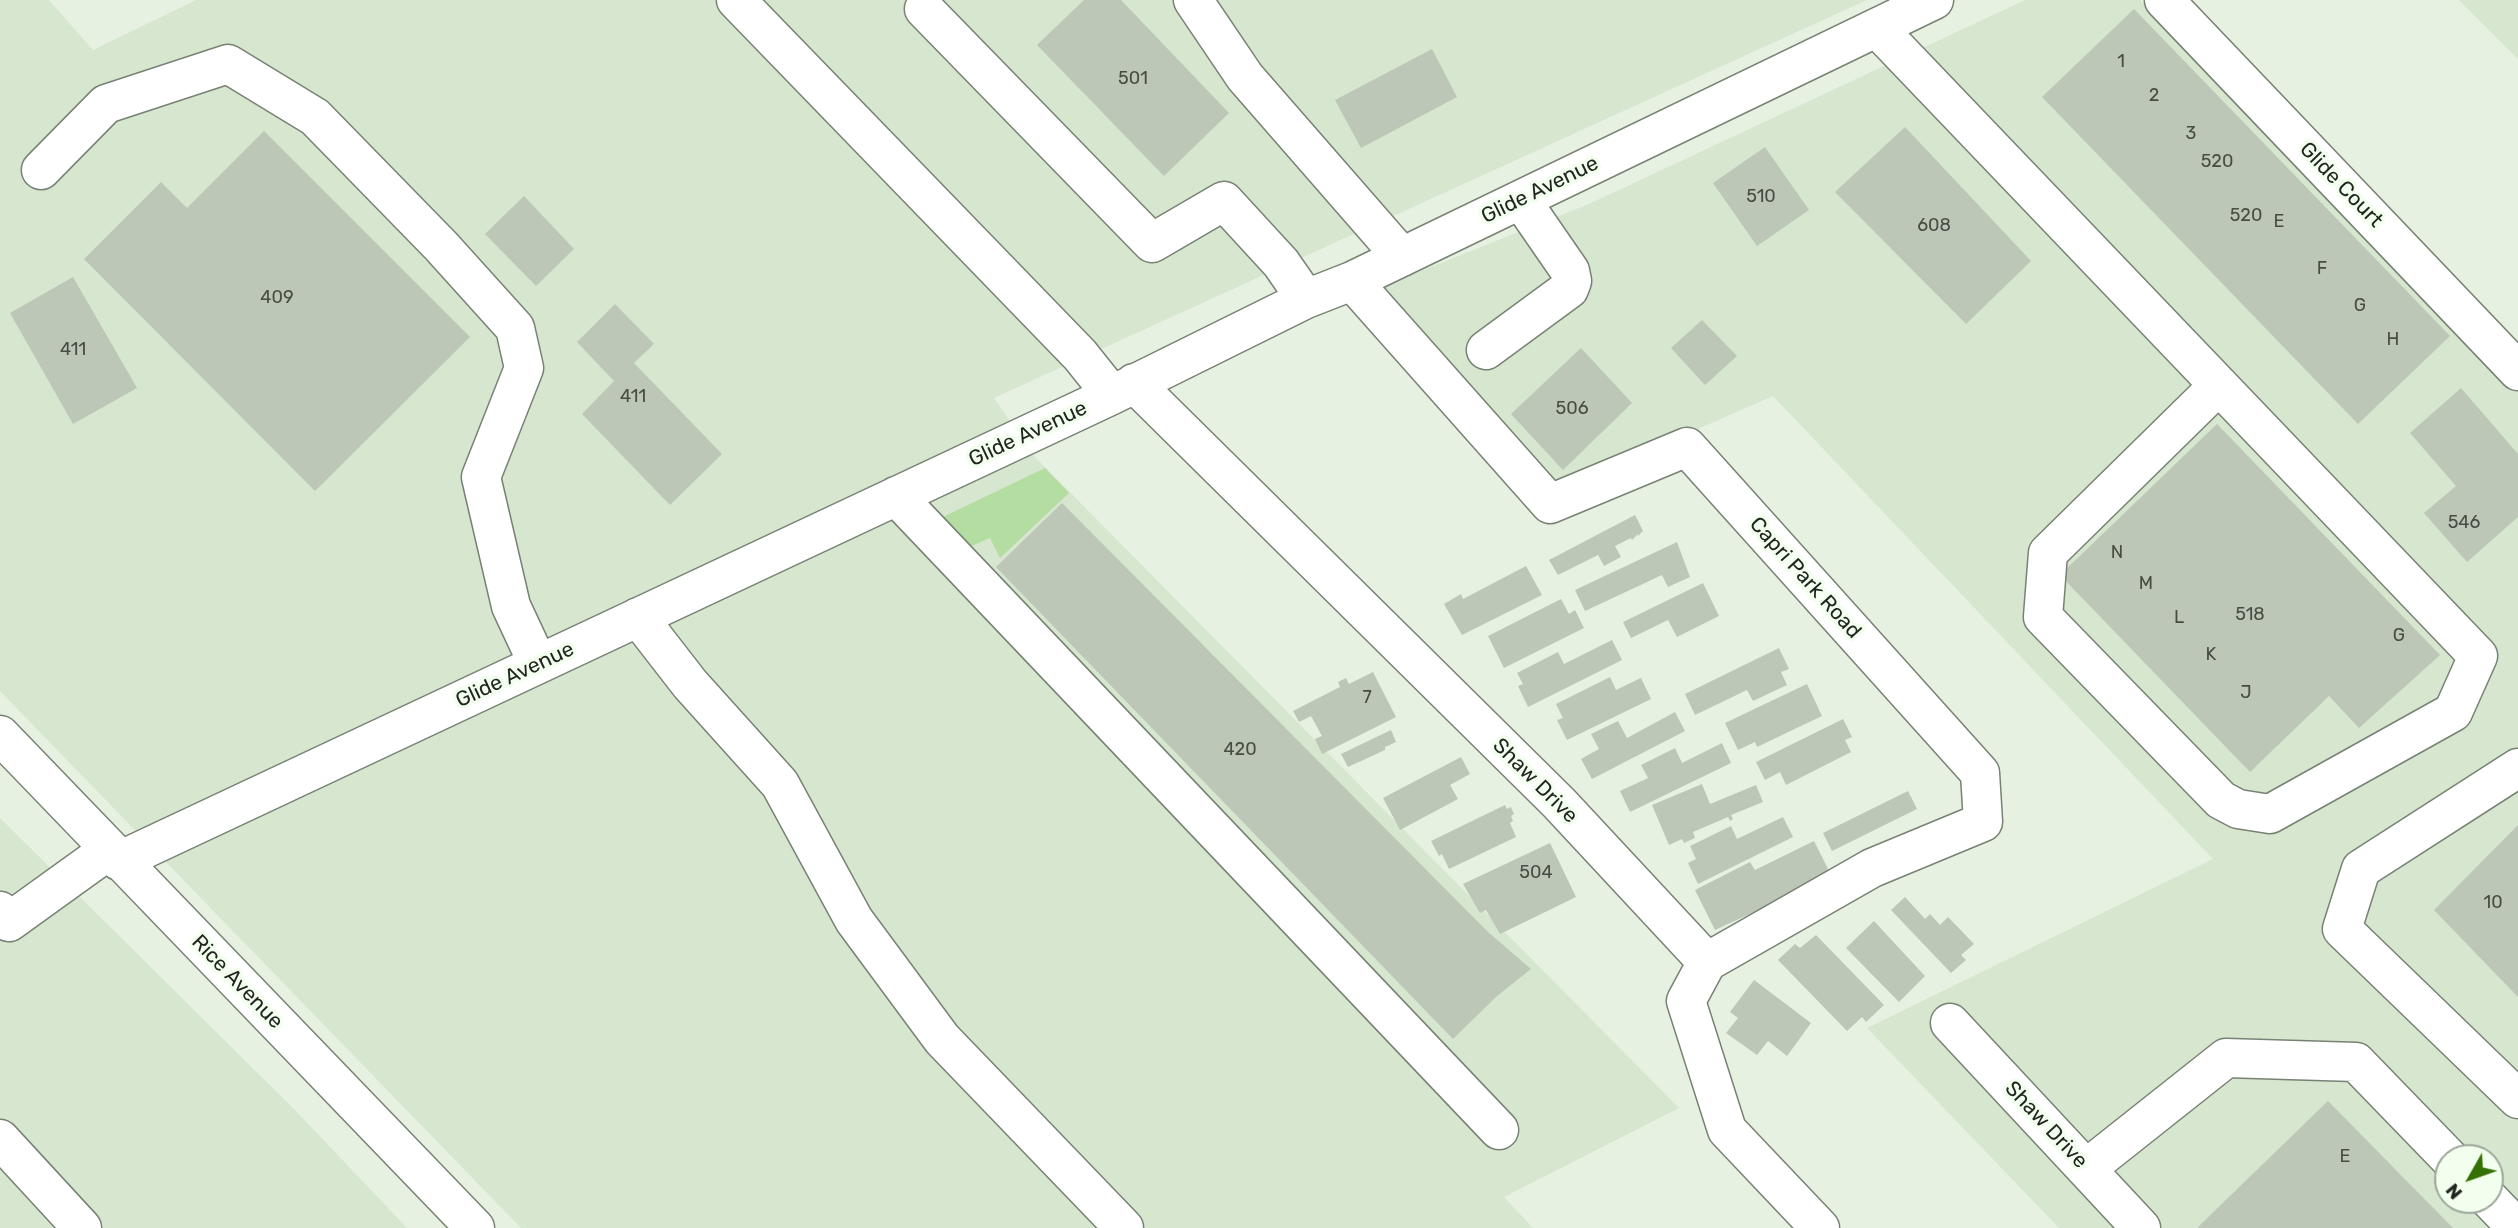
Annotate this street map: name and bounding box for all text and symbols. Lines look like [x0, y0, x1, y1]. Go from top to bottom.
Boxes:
house number: 1 [2117, 51, 2125, 73]
house number: 501 [1118, 68, 1148, 90]
house number: 2 [2149, 85, 2159, 107]
house number: 3 [2186, 123, 2196, 145]
street label: Glide Court [2294, 137, 2388, 233]
street label: Glide Avenue [1477, 151, 1603, 229]
house number: 520 [2201, 151, 2233, 173]
house number: 510 [1746, 186, 1776, 208]
house number: 520 [2230, 205, 2262, 227]
house number: E [2274, 211, 2284, 233]
house number: 608 [1917, 215, 1951, 237]
house number: F [2317, 258, 2327, 280]
house number: 409 [260, 287, 294, 309]
house number: G [2354, 295, 2366, 317]
house number: H [2387, 329, 2399, 351]
house number: 411 [60, 339, 86, 361]
house number: 411 [620, 386, 646, 408]
street label: Glide Avenue [965, 396, 1091, 472]
house number: 506 [1556, 398, 1588, 420]
street label: Capri Park Road [1744, 512, 1866, 644]
house number: 546 [2448, 512, 2480, 534]
house number: N [2111, 542, 2123, 564]
house number: M [2139, 573, 2153, 595]
house number: 518 [2235, 604, 2265, 626]
house number: L [2174, 607, 2184, 629]
house number: G [2393, 625, 2405, 647]
street label: Glide Avenue [452, 637, 578, 713]
house number: K [2206, 644, 2216, 666]
house number: J [2240, 682, 2252, 704]
house number: 7 [1362, 687, 1372, 709]
street label: Shaw Drive [1487, 733, 1583, 829]
house number: 420 [1223, 739, 1257, 761]
house number: 504 [1519, 862, 1553, 884]
house number: 10 [2483, 892, 2503, 914]
street label: Rice Avenue [186, 930, 288, 1034]
street label: Shaw Drive [1999, 1076, 2093, 1174]
north arrow [2434, 1144, 2504, 1214]
house number: E [2340, 1146, 2350, 1168]
text: N [2441, 1179, 2467, 1204]

